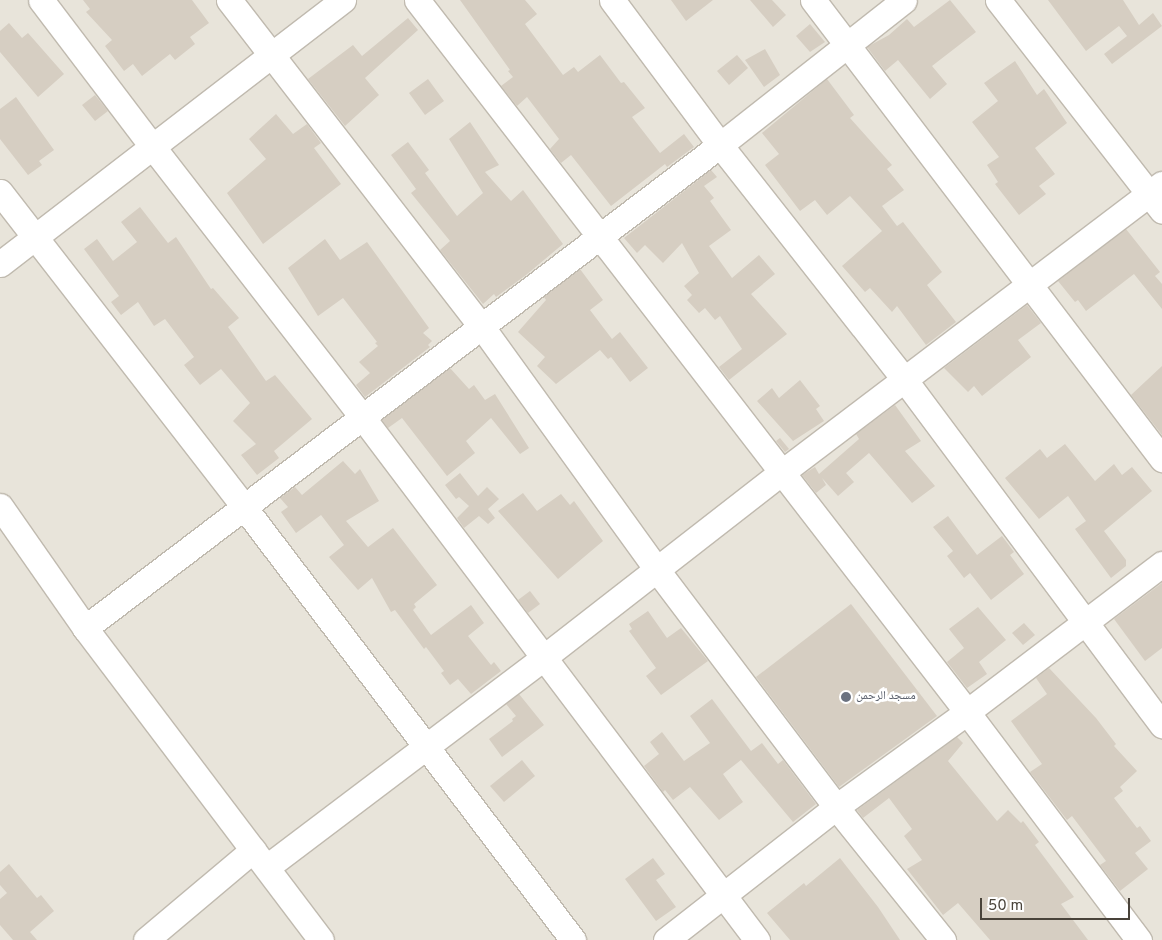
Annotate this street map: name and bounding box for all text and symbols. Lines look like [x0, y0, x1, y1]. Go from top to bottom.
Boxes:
place label: مسجد الرحمن [856, 690, 916, 704]
marker: مسجد الرحمن [840, 691, 852, 703]
scale bar [982, 888, 1132, 920]
text: 50 m [988, 897, 1023, 916]

